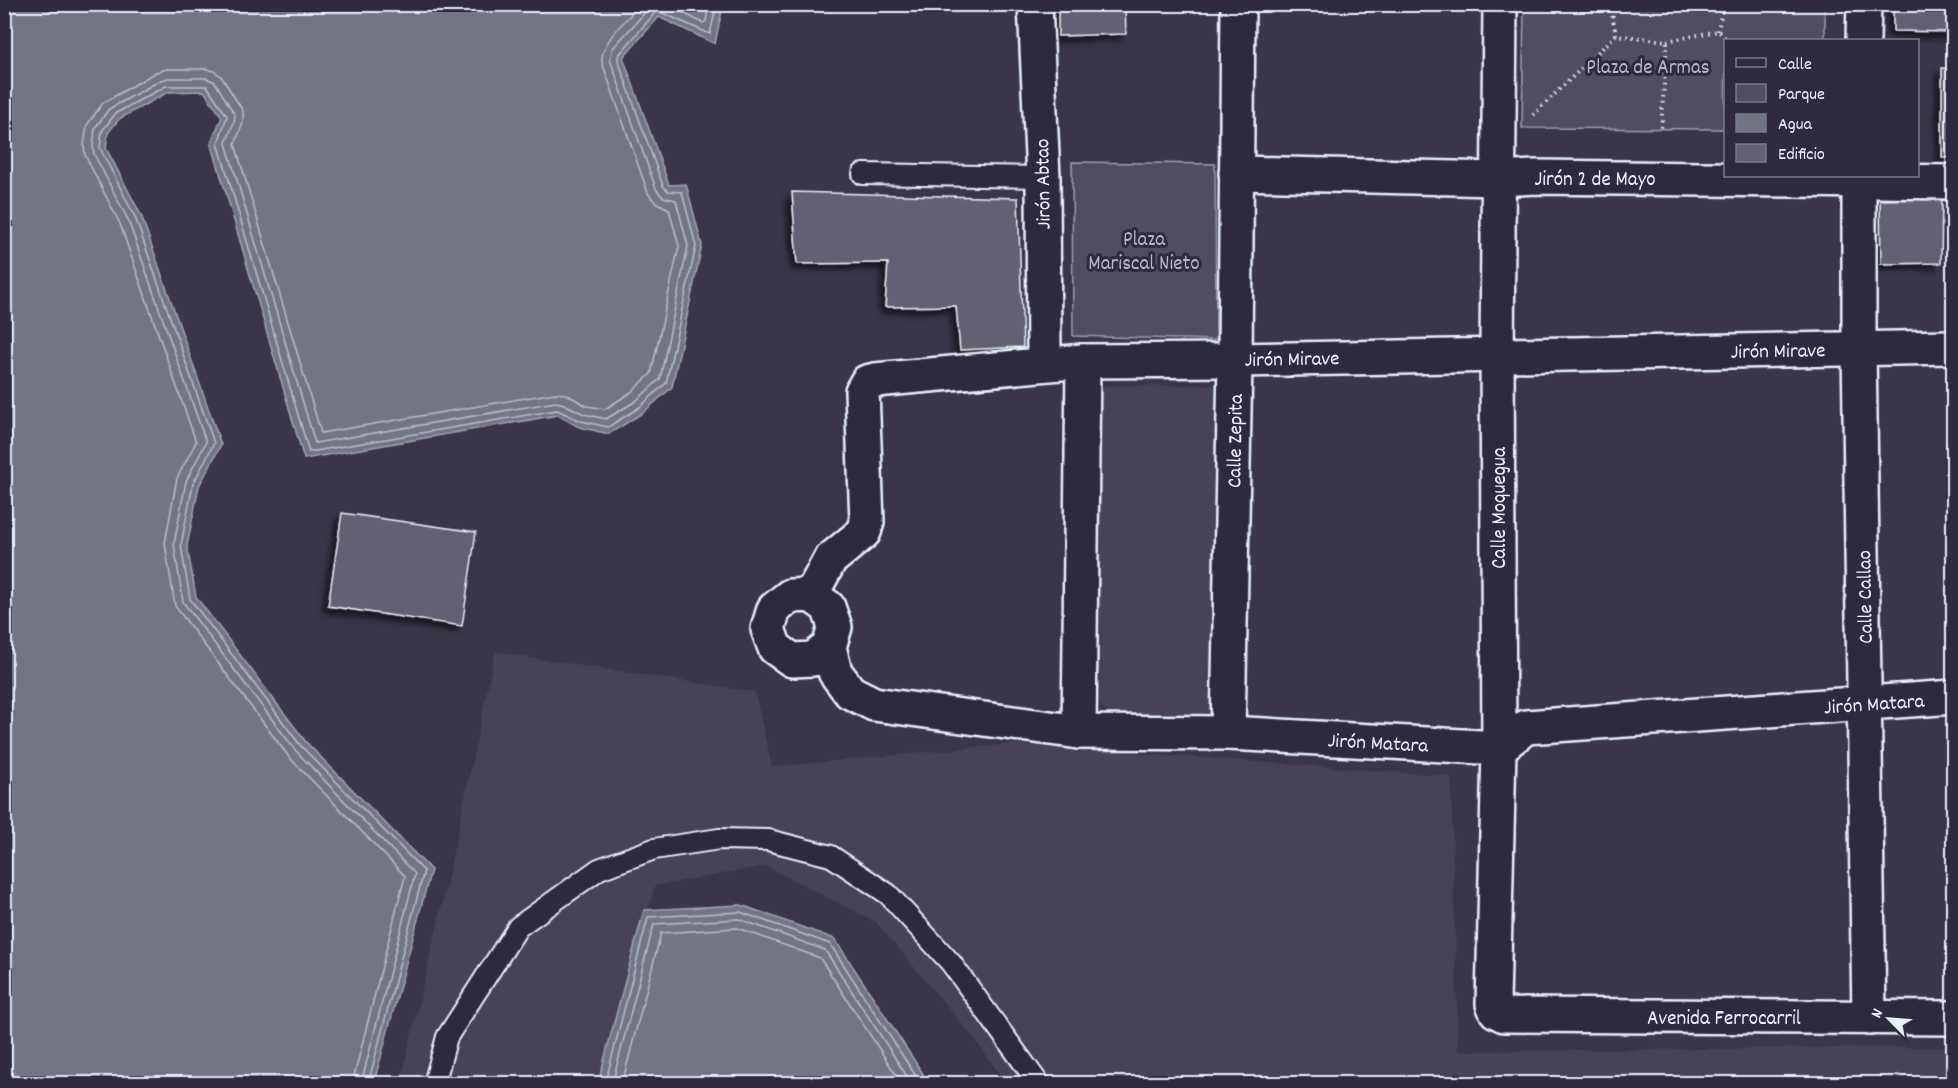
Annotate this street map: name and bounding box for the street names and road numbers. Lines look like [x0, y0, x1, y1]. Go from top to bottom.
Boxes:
street label: Jirón Abtao [1029, 138, 1061, 230]
street label: Jirón 2 de Mayo [1534, 166, 1656, 196]
street label: Jirón Mirave [1730, 337, 1826, 369]
street label: Jirón Mirave [1244, 345, 1340, 377]
street label: Calle Zepita [1221, 393, 1253, 488]
street label: Calle Moquegua [1486, 446, 1516, 569]
street label: Calle Callao [1851, 550, 1883, 644]
street label: Jirón Matara [1823, 687, 1927, 724]
street label: Jirón Matara [1327, 727, 1430, 763]
street label: Avenida Ferrocarril [1647, 1005, 1801, 1035]

